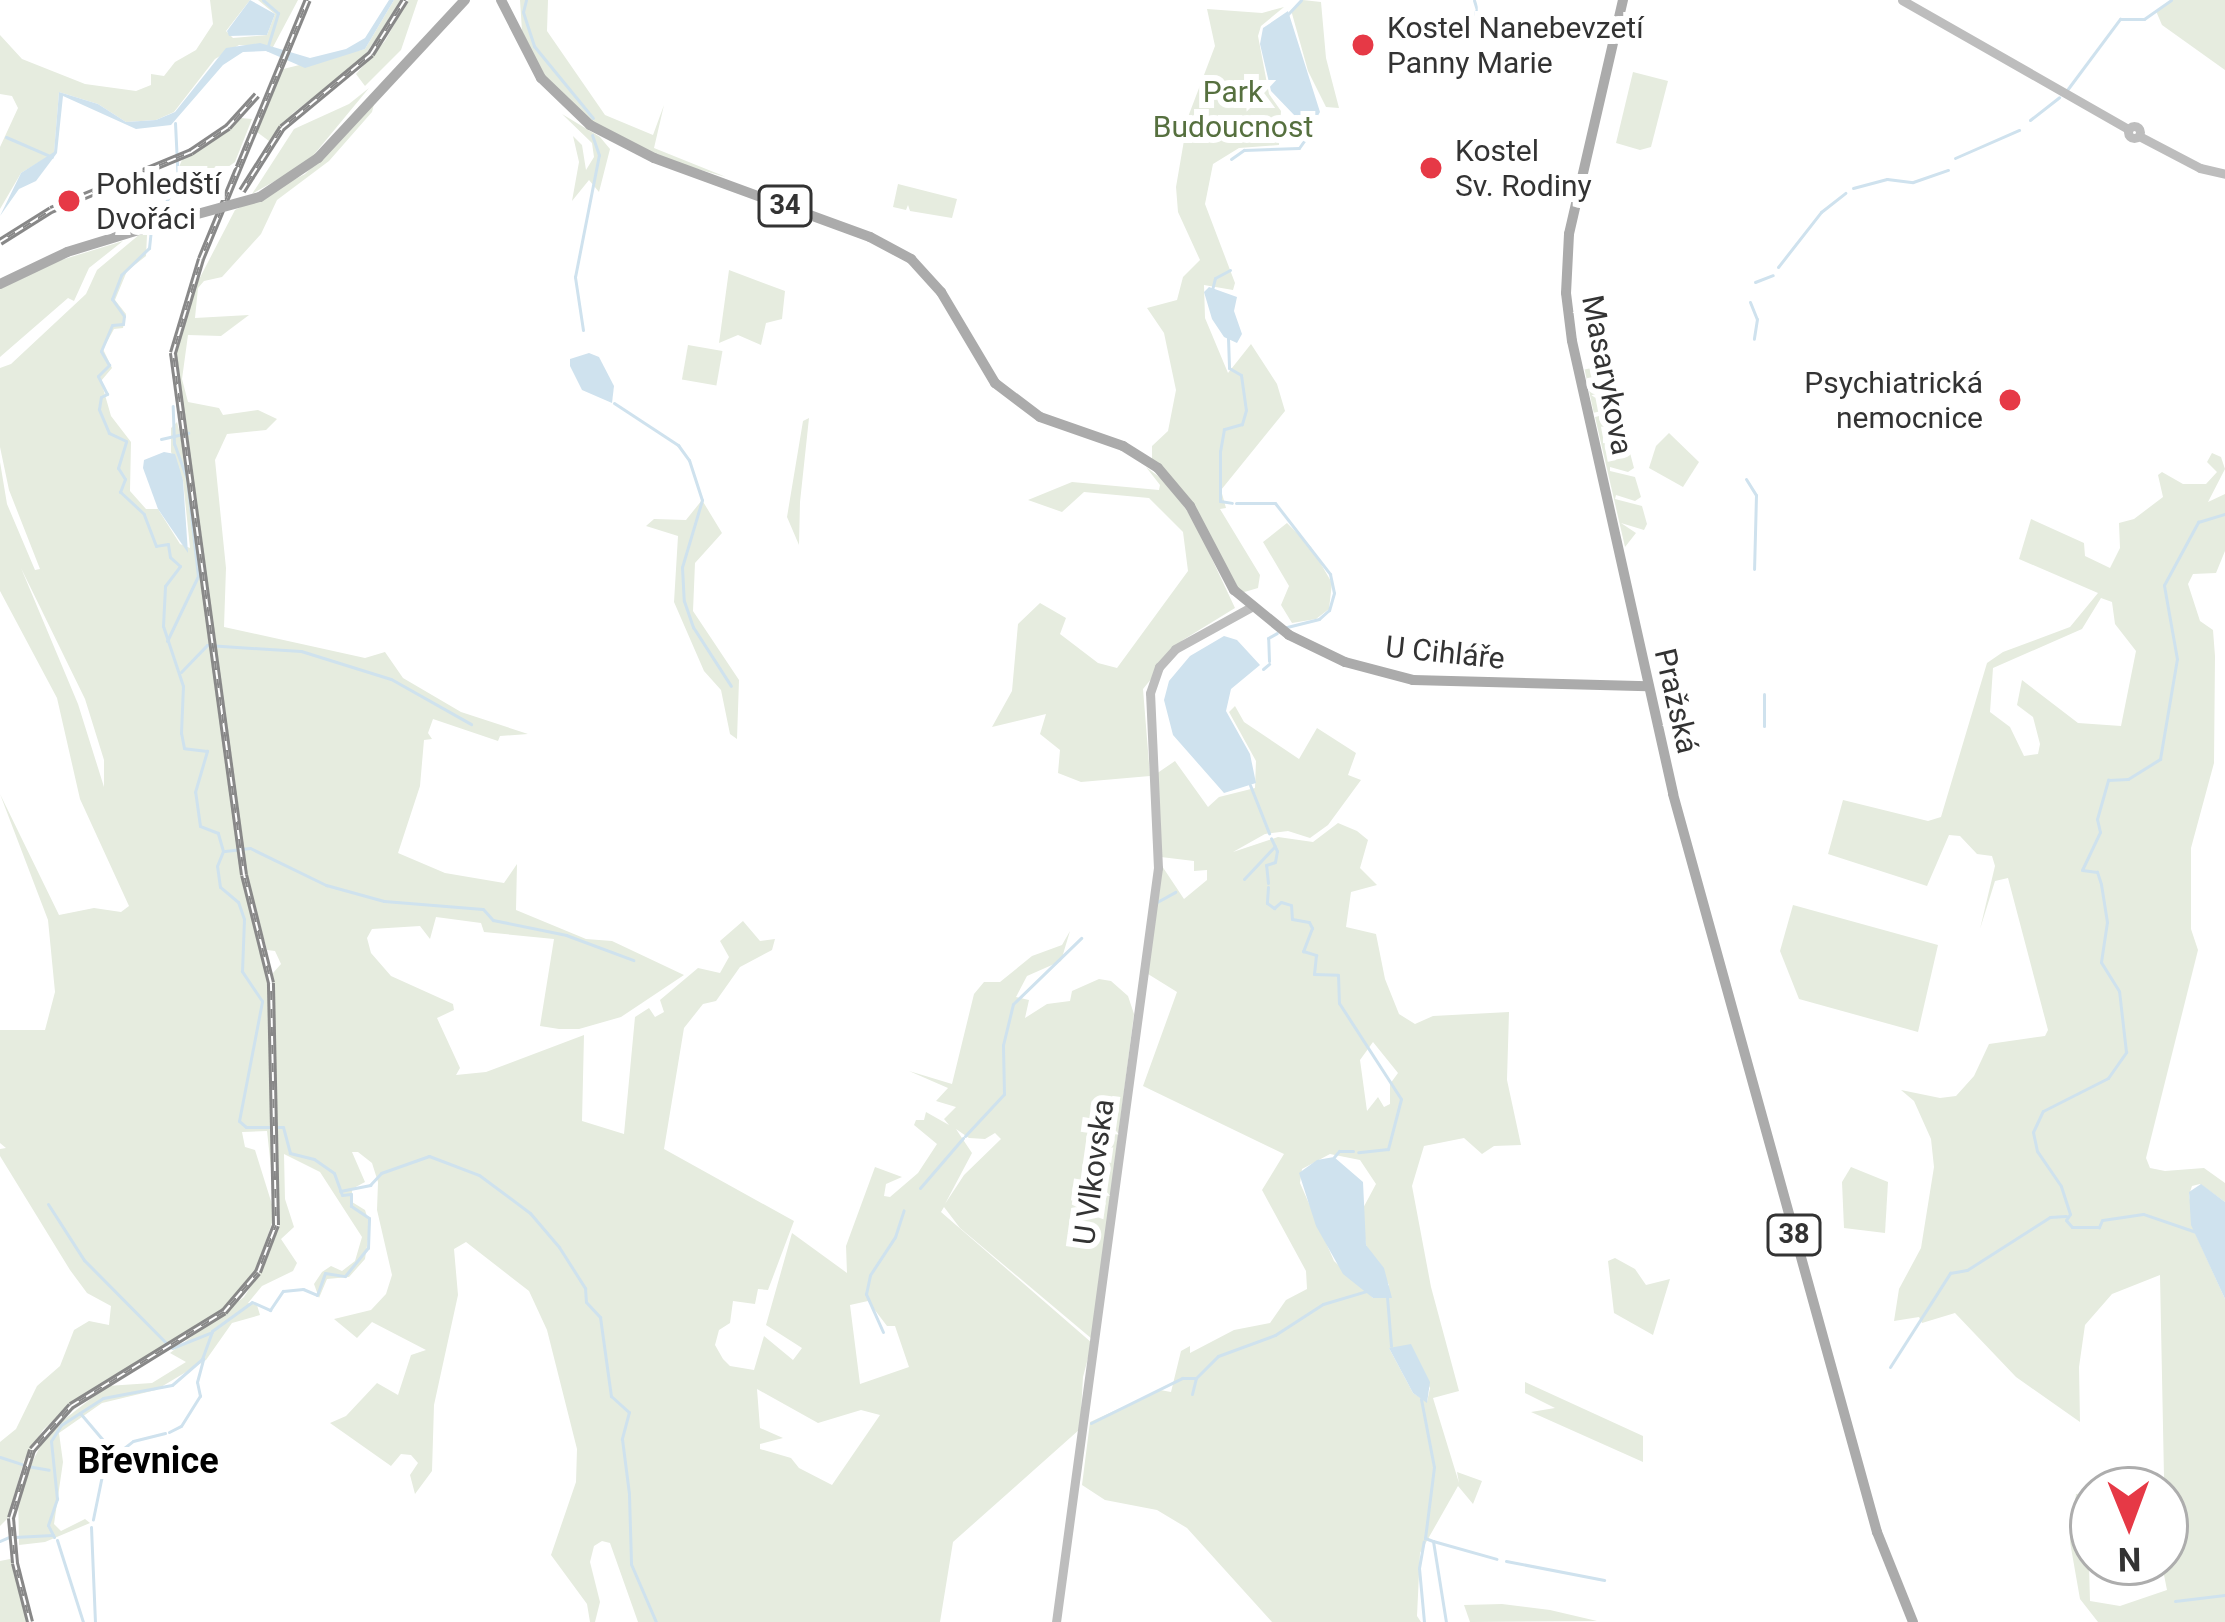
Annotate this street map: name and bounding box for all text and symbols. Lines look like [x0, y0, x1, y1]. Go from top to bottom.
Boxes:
place label: Kostel Nanebevzetí Panny Marie [1387, 10, 1644, 80]
marker: Kostel Nanebevzetí Panny Marie [1350, 32, 1376, 58]
park label: Park Budoucnost [1153, 74, 1313, 144]
place label: Kostel Sv. Rodiny [1455, 133, 1592, 204]
marker: Kostel Sv. Rodiny [1418, 155, 1444, 181]
place label: Pohledští Dvořáci [96, 166, 221, 237]
marker: Pohledští Dvořáci [53, 185, 85, 217]
road number: 34 [755, 185, 815, 227]
street label: Masarykova [1574, 292, 1640, 458]
place label: Psychiatrická nemocnice [1804, 365, 1983, 436]
marker: Psychiatrická nemocnice [1994, 384, 2026, 416]
street label: U Cihláře [1384, 629, 1506, 677]
street label: Pražská [1646, 645, 1706, 757]
street label: U Vlkovska [1066, 1097, 1122, 1247]
road number: 38 [1764, 1214, 1824, 1256]
district label: Břevnice [77, 1440, 219, 1484]
north arrow [2069, 1466, 2189, 1586]
text: N [2118, 1540, 2142, 1579]

